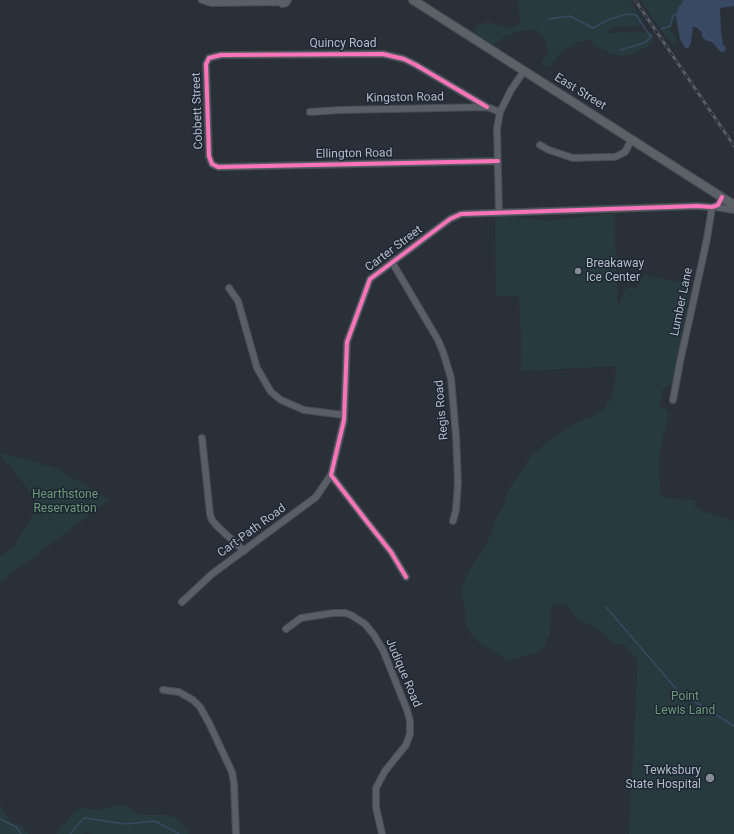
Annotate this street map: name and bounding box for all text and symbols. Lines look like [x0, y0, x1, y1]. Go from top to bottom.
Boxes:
street label: Quincy Road [310, 37, 376, 51]
street label: East Street [552, 70, 608, 114]
street label: Cobbett Street [189, 72, 207, 150]
street label: Kingston Road [366, 90, 444, 106]
street label: Ellington Road [316, 146, 392, 162]
street label: Carter Street [363, 223, 425, 275]
place label: Breakaway Ice Center [586, 257, 644, 285]
marker: Breakaway Ice Center [573, 266, 583, 276]
street label: Lumber Lane [668, 267, 696, 337]
street label: Regis Road [432, 379, 452, 441]
park label: Hearthstone Reservation [32, 488, 98, 516]
street label: Cart-Path Road [215, 501, 289, 561]
street label: Judique Road [382, 636, 424, 710]
park label: Point Lewis Land [655, 690, 715, 718]
place label: Tewksbury State Hospital [626, 764, 701, 792]
marker: Tewksbury State Hospital [704, 772, 716, 784]

